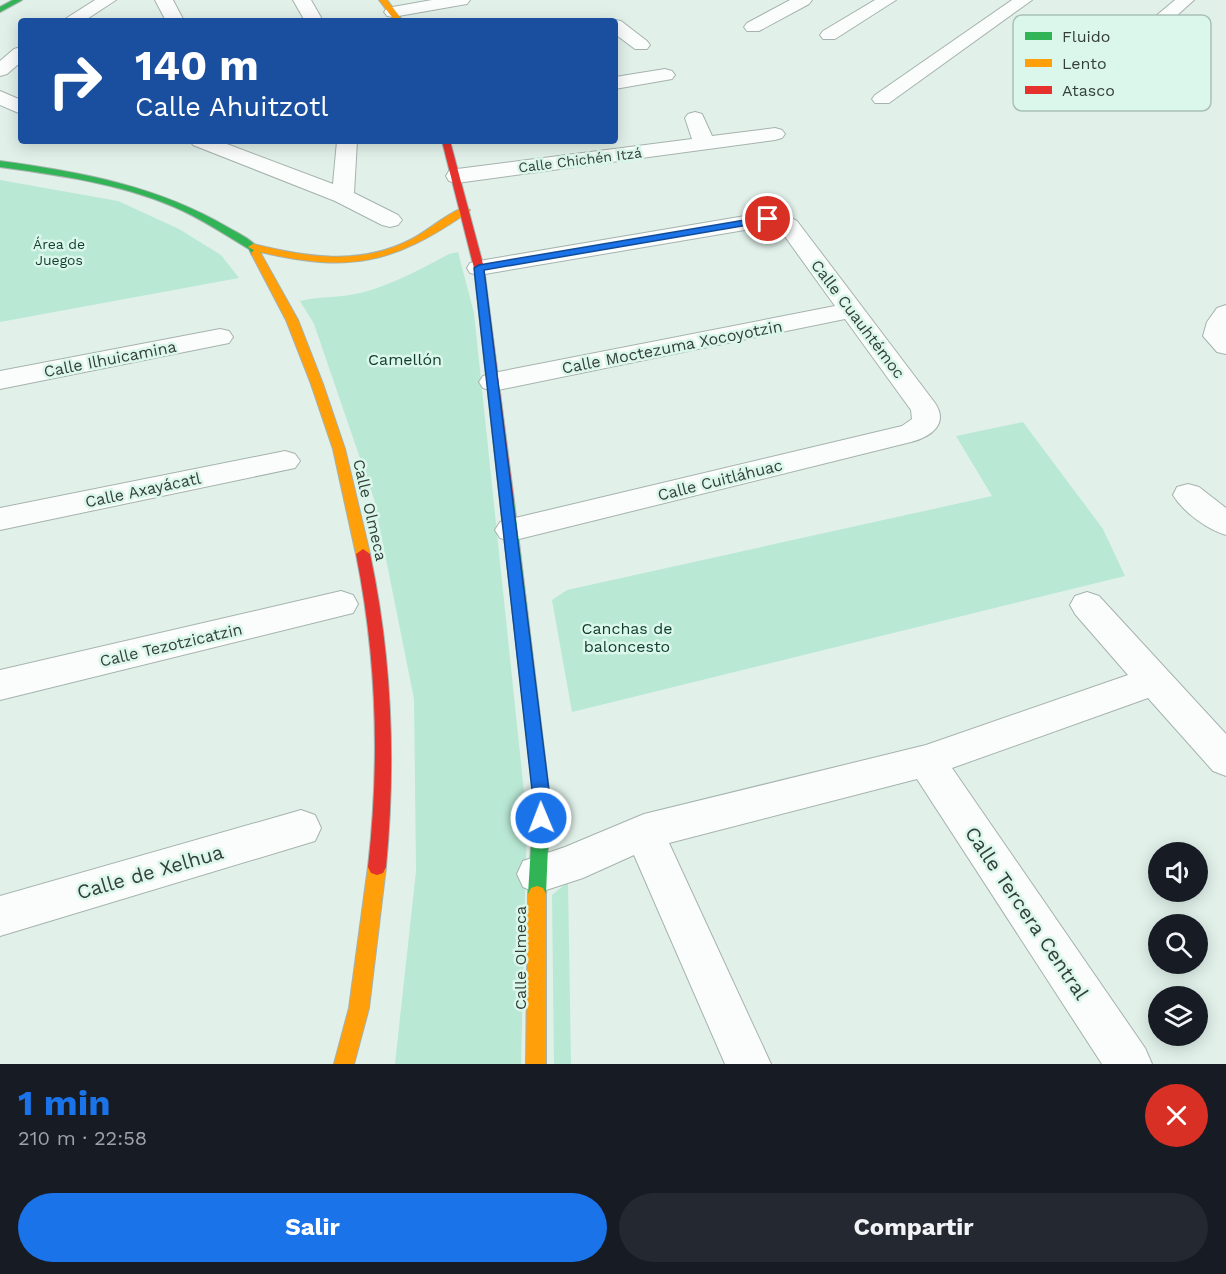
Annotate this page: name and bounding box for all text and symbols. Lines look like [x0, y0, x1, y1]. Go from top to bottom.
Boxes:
legend [1013, 15, 1211, 111]
text: Fluido [1062, 27, 1110, 46]
text: 140 m [135, 41, 259, 90]
icon: right [36, 42, 114, 120]
text: Lento [1062, 54, 1107, 73]
text: Atasco [1062, 81, 1115, 100]
text: Calle Ahuitzotl [135, 91, 328, 123]
street label: Calle Chichén Itzá [517, 144, 643, 176]
pin [742, 193, 793, 244]
icon: arrive [751, 202, 784, 235]
park label: Área de Juegos [33, 236, 85, 268]
street label: Calle Cuauhtémoc [807, 256, 909, 382]
street label: Calle Moctezuma Xocoyotzin [560, 316, 784, 378]
street label: Calle Ilhuicamina [42, 337, 178, 381]
park label: Camellón [368, 350, 442, 369]
street label: Calle Cuitláhuac [656, 455, 784, 505]
street label: Calle Olmeca [349, 457, 391, 563]
street label: Calle Axayácatl [83, 468, 203, 512]
street label: Calle Tezotzicatzin [98, 619, 244, 671]
park label: Canchas de baloncesto [581, 619, 673, 656]
position arrow [509, 786, 573, 850]
street label: Calle Tercera Central [960, 822, 1094, 1004]
street label: Calle de Xelhua [74, 840, 226, 904]
map controls [1148, 842, 1208, 1046]
button: sound [1148, 842, 1208, 902]
street label: Calle Olmeca [511, 906, 530, 1010]
button: search [1148, 914, 1208, 974]
button: layers [1148, 986, 1208, 1046]
text: 1 min [18, 1082, 110, 1124]
button: close [1145, 1084, 1208, 1147]
text: 210 m · 22:58 [18, 1126, 147, 1150]
button: Salir [18, 1193, 607, 1262]
button: Compartir [619, 1193, 1208, 1262]

